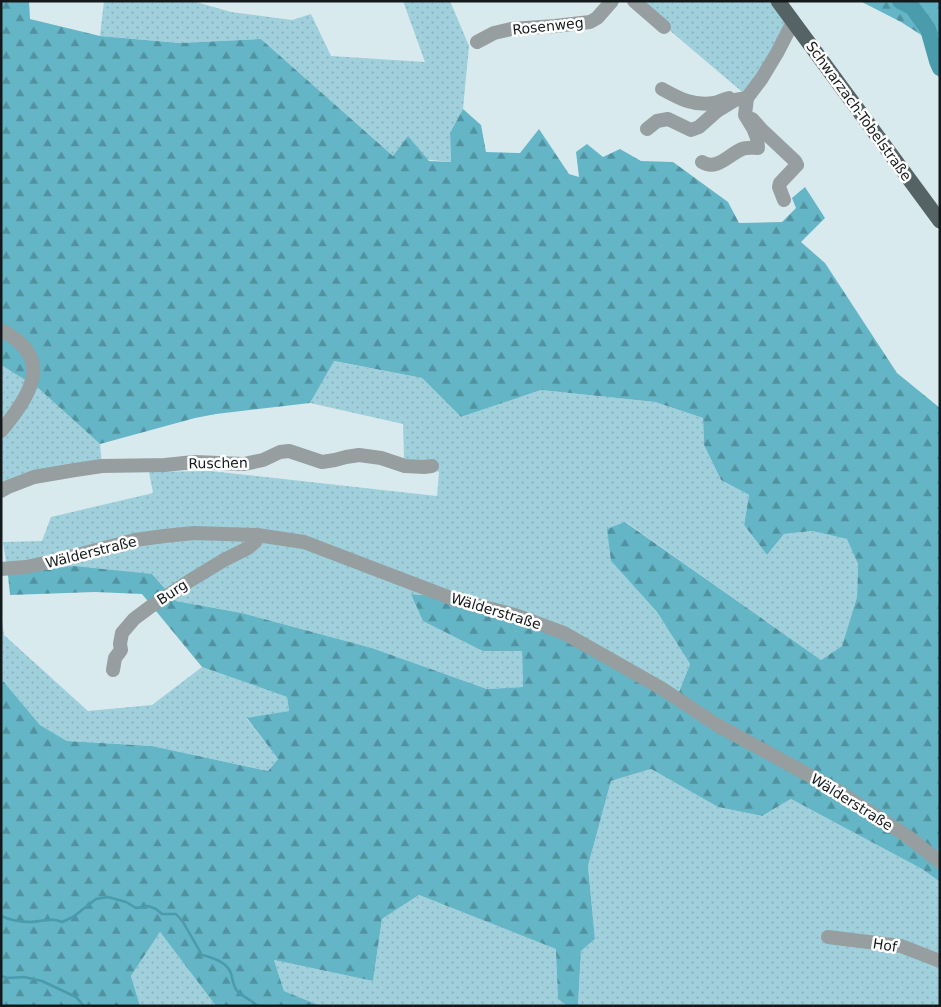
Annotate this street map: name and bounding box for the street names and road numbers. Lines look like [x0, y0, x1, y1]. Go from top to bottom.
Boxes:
street label: Rosenweg [512, 14, 584, 38]
street label: Schwarzach-Tobelstraße [803, 38, 915, 184]
street label: Ruschen [188, 454, 248, 472]
street label: Wälderstraße [44, 533, 138, 571]
street label: Burg [154, 576, 190, 608]
street label: Wälderstraße [449, 590, 543, 632]
street label: Wälderstraße [808, 771, 896, 833]
street label: Hof [872, 935, 899, 955]

